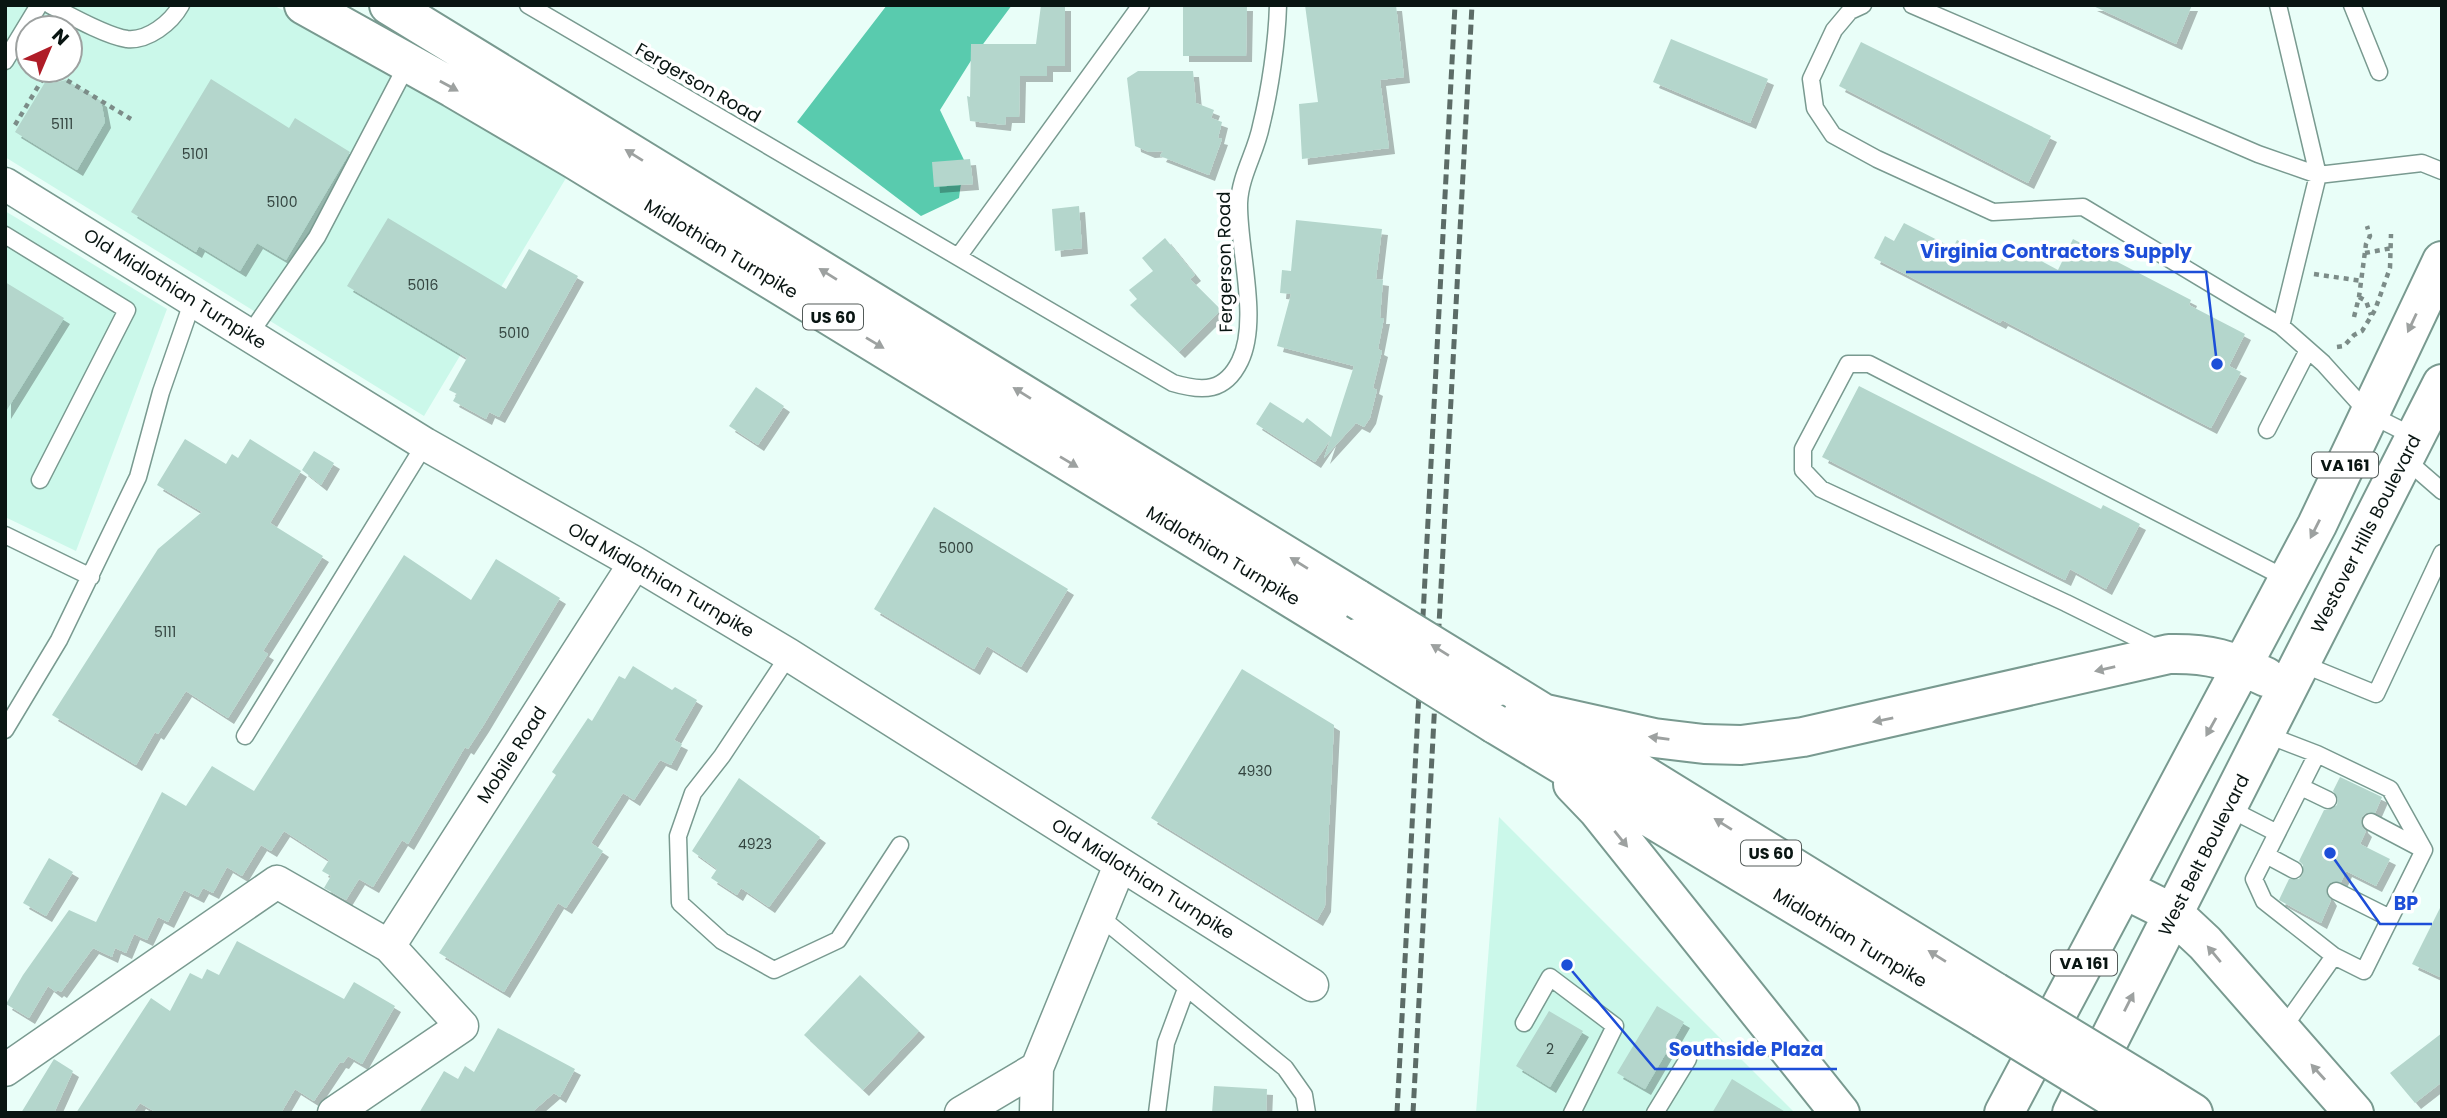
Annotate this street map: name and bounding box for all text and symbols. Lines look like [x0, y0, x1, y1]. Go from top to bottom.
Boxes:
north arrow [14, 14, 84, 84]
text: N [46, 22, 75, 52]
street label: Fergerson Road [631, 36, 766, 129]
one-way arrow [440, 80, 459, 92]
house number: 5111 [51, 114, 73, 134]
house number: 5101 [182, 144, 208, 164]
one-way arrow [624, 149, 643, 162]
street label: Fergerson Road [1211, 191, 1238, 333]
house number: 5100 [267, 192, 297, 212]
street label: Midlothian Turnpike [640, 193, 803, 304]
street label: Old Midlothian Turnpike [79, 222, 271, 355]
callout: Virginia Contractors Supply [1906, 232, 2206, 272]
text: Virginia Contractors Supply [1920, 238, 2193, 265]
one-way arrow [818, 268, 837, 281]
house number: 5016 [408, 275, 439, 295]
road number: US 60 [803, 304, 863, 330]
one-way arrow [2407, 313, 2418, 333]
house number: 5010 [499, 323, 529, 343]
one-way arrow [865, 336, 884, 349]
one-way arrow [1012, 387, 1031, 400]
street label: Westover Hills Boulevard [2305, 430, 2427, 637]
road number: VA 161 [2312, 452, 2378, 478]
one-way arrow [1059, 455, 1078, 468]
street label: Midlothian Turnpike [1142, 500, 1305, 611]
street label: Old Midlothian Turnpike [564, 516, 759, 643]
one-way arrow [2310, 519, 2321, 539]
house number: 5000 [938, 538, 974, 558]
one-way arrow [1289, 557, 1309, 570]
house number: 5111 [154, 622, 176, 642]
one-way arrow [1431, 644, 1450, 657]
one-way arrow [2094, 664, 2116, 675]
street label: Mobile Road [471, 701, 552, 808]
one-way arrow [1872, 714, 1894, 725]
one-way arrow [2205, 717, 2217, 736]
one-way arrow [1647, 733, 1669, 744]
house number: 4930 [1238, 761, 1272, 781]
street label: West Belt Boulevard [2152, 770, 2255, 940]
street label: Old Midlothian Turnpike [1047, 812, 1239, 945]
one-way arrow [1713, 817, 1733, 830]
one-way arrow [1613, 831, 1628, 848]
house number: 4923 [738, 834, 772, 854]
road number: US 60 [1741, 840, 1801, 866]
street label: Midlothian Turnpike [1769, 882, 1932, 993]
callout: BP [2380, 884, 2432, 924]
text: BP [2394, 890, 2418, 917]
one-way arrow [2207, 945, 2222, 962]
one-way arrow [1928, 950, 1947, 963]
road number: VA 161 [2051, 951, 2117, 976]
one-way arrow [2123, 992, 2134, 1012]
callout: Southside Plaza [1655, 1029, 1837, 1069]
text: Southside Plaza [1669, 1036, 1823, 1063]
house number: 2 [1546, 1039, 1554, 1059]
one-way arrow [2310, 1063, 2326, 1081]

